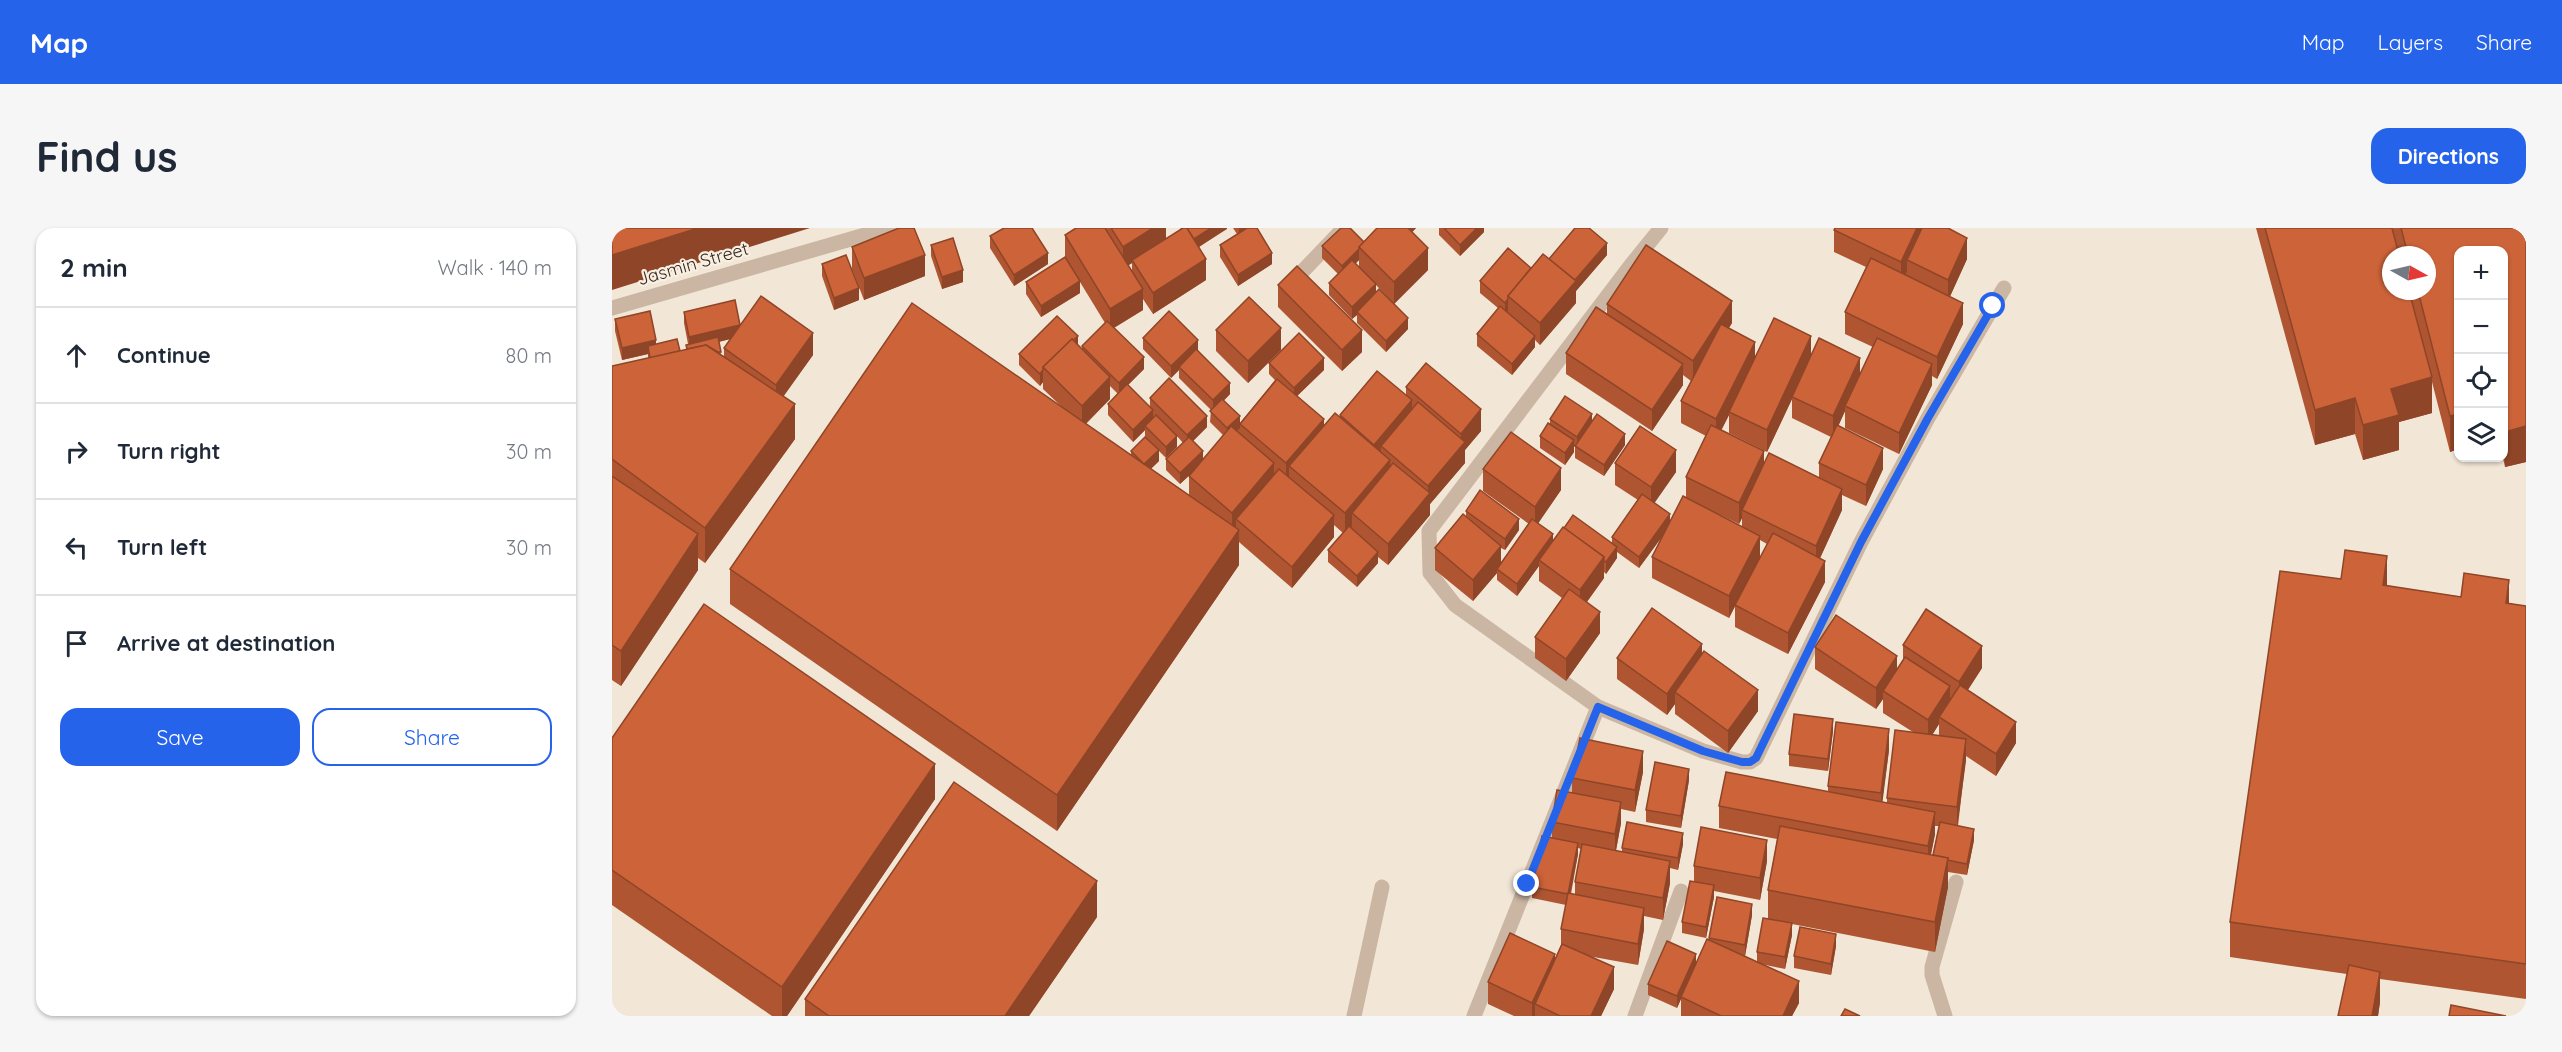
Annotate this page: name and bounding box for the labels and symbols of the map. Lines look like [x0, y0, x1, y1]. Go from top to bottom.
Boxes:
street label: Jasmin Street [635, 237, 751, 290]
north arrow [2382, 246, 2436, 300]
route start [1979, 292, 2005, 318]
route end [1513, 870, 1539, 896]

